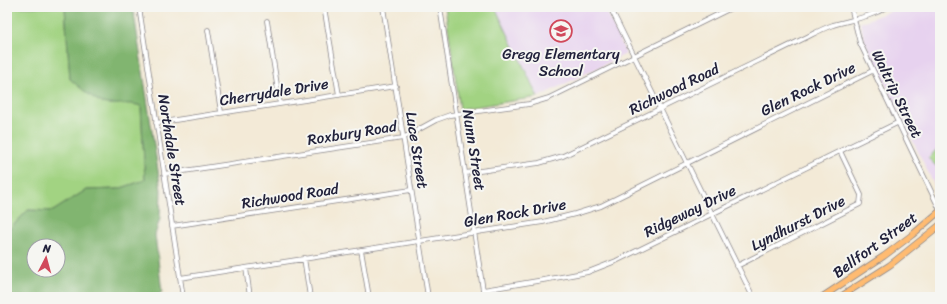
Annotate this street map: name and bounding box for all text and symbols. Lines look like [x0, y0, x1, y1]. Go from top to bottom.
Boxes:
school or university icon: Gregg Elementary School [548, 18, 574, 44]
place label: Gregg Elementary School [502, 41, 620, 84]
street label: Waltrip Street [864, 45, 930, 143]
street label: Richwood Road [624, 55, 725, 122]
street label: Glen Rock Drive [756, 55, 860, 123]
street label: Cherrydale Drive [218, 71, 331, 113]
street label: Northdale Street [150, 92, 194, 208]
street label: Nunn Street [455, 107, 493, 193]
street label: Luce Street [398, 110, 436, 191]
street label: Roxbury Road [305, 113, 400, 153]
street label: Richwood Road [240, 175, 341, 217]
street label: Ridgeway Drive [639, 177, 741, 245]
street label: Lyndhurst Drive [746, 188, 850, 258]
street label: Glen Rock Drive [462, 191, 568, 235]
street label: Bellfort Street [827, 205, 923, 285]
north arrow [26, 238, 66, 278]
text: N [41, 239, 52, 258]

